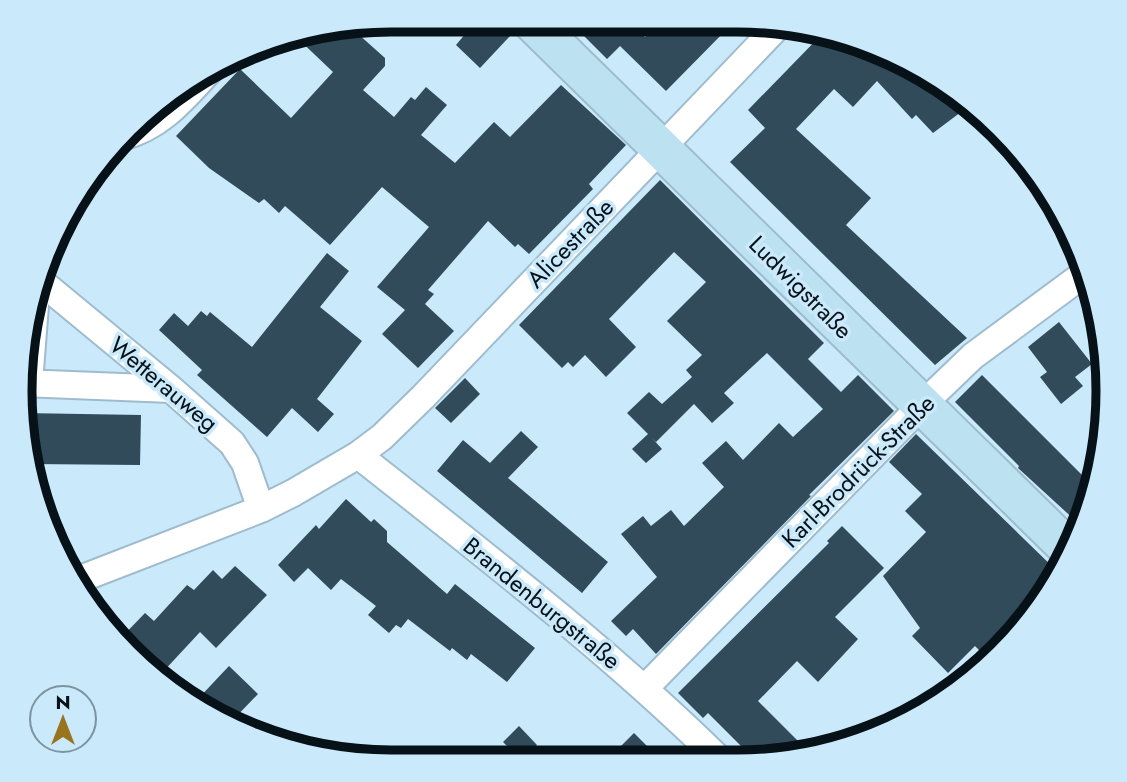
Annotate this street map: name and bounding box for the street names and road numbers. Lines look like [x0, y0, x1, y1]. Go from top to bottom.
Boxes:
street label: Alicestraße [518, 190, 622, 296]
street label: Ludwigstraße [741, 227, 861, 347]
street label: Wetterauweg [102, 328, 226, 440]
street label: Karl-Brodrück-Straße [773, 386, 943, 556]
street label: Brandenburgstraße [456, 529, 628, 677]

